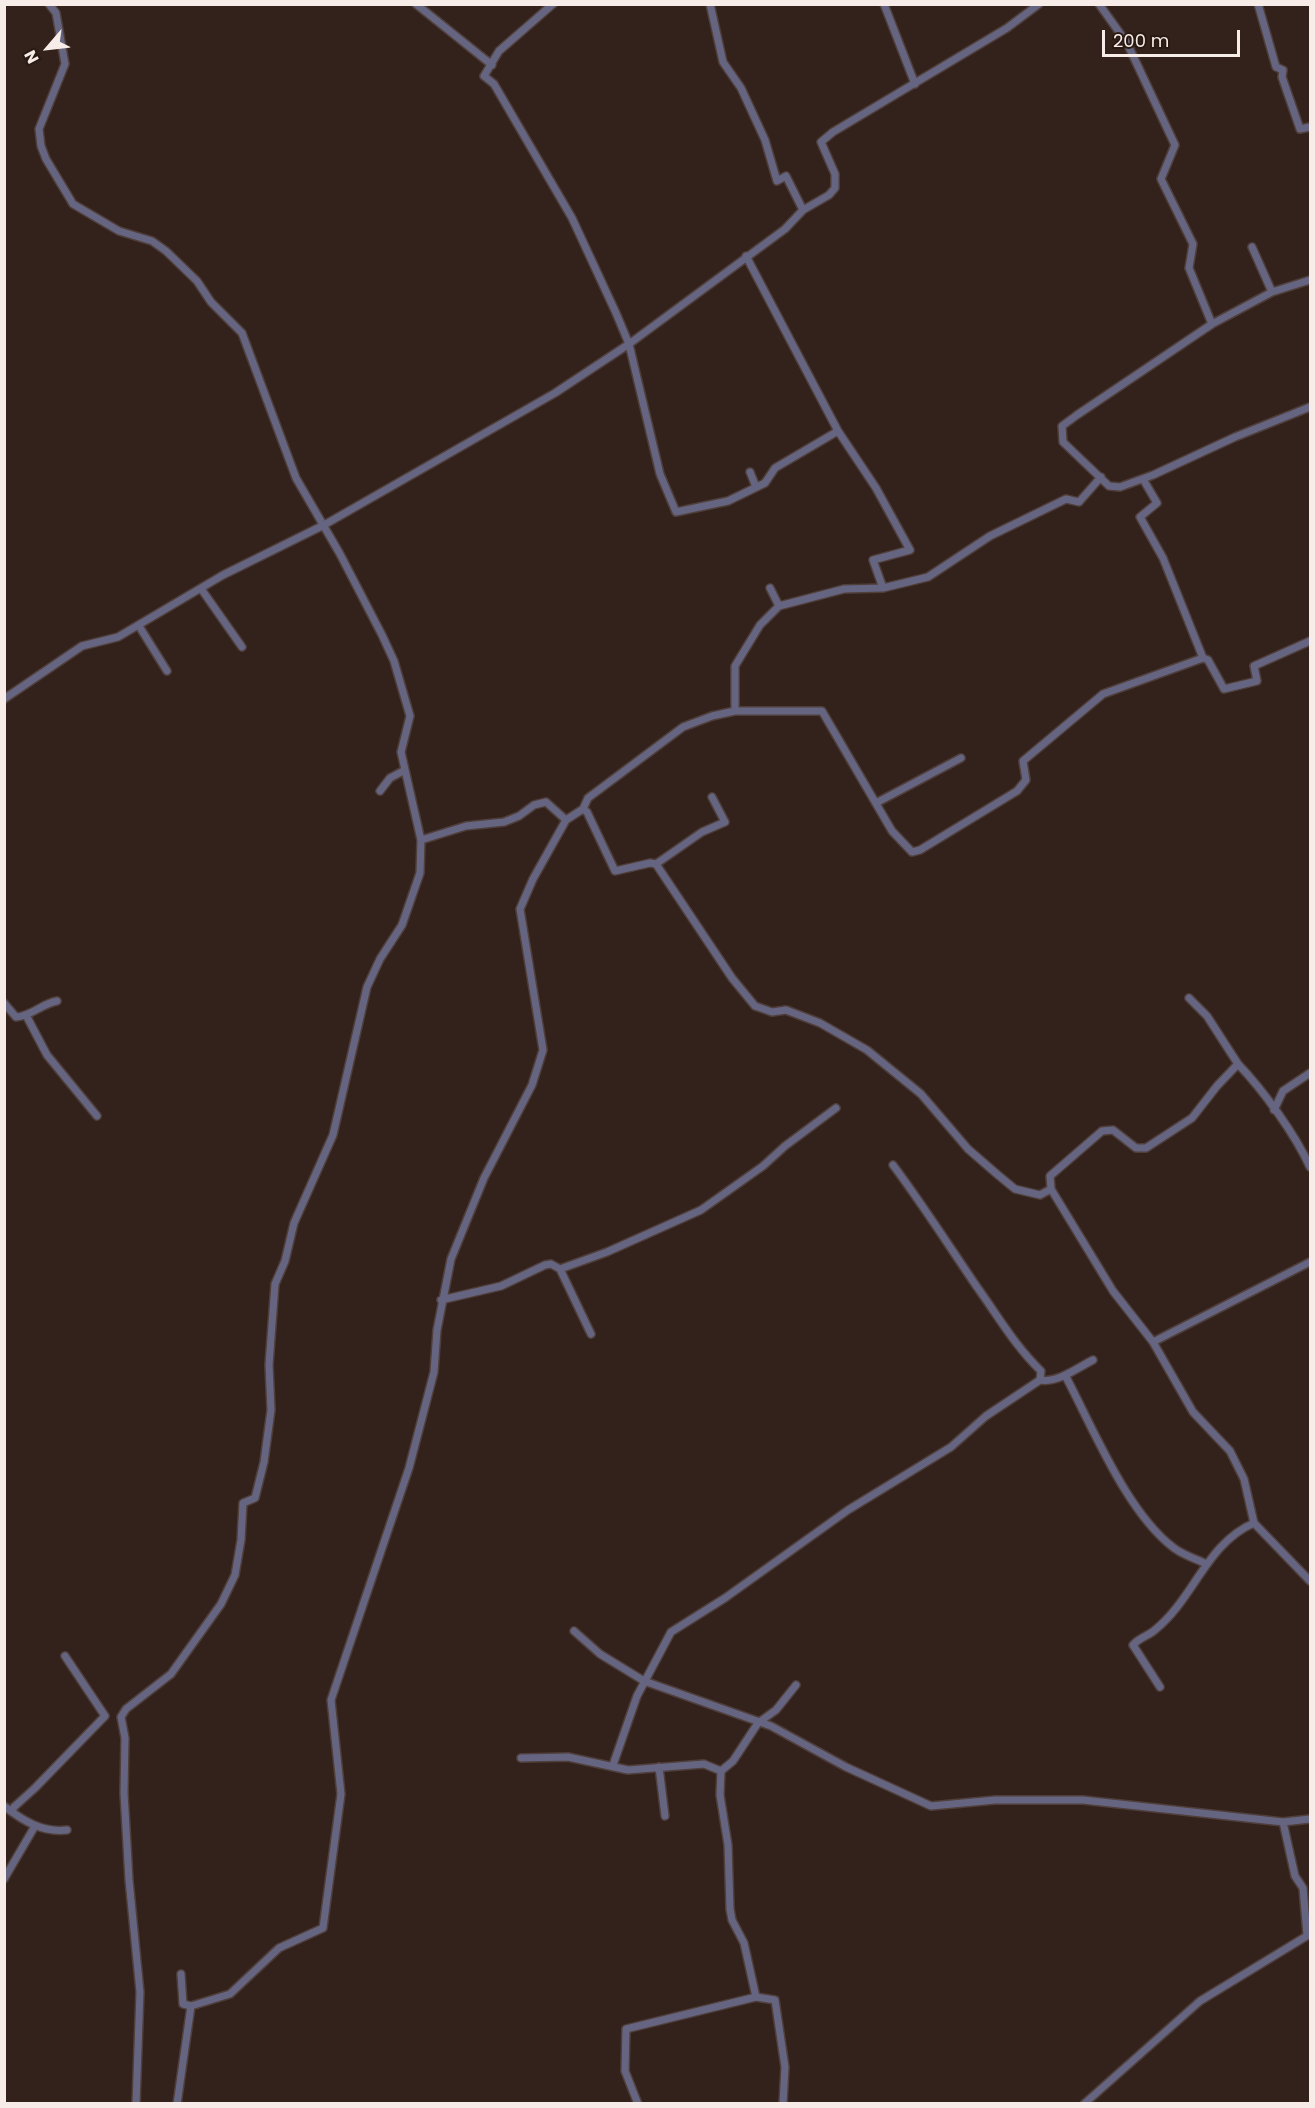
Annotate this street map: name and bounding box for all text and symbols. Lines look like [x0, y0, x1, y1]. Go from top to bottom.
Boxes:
north arrow [18, 18, 78, 78]
scale bar [1105, 18, 1243, 56]
text: 200 m [1113, 28, 1169, 53]
text: N [19, 46, 45, 67]

